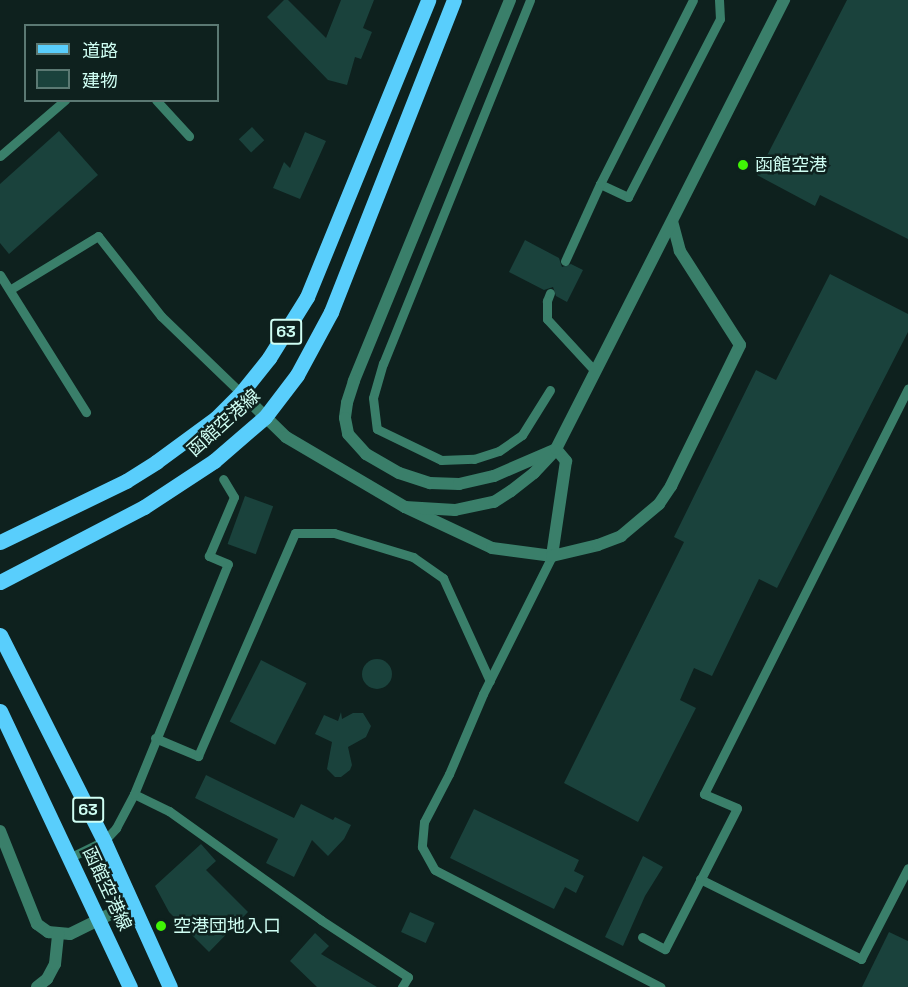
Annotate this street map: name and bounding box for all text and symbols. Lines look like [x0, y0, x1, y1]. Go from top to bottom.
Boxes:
legend [24, 24, 219, 102]
text: 道路 [82, 39, 118, 62]
text: 建物 [82, 69, 118, 92]
place label: 函館空港 [755, 154, 827, 176]
marker: 函館空港 [736, 158, 750, 172]
road number: 63 [270, 319, 302, 345]
street label: 函館空港線 [183, 385, 265, 461]
road number: 63 [72, 797, 104, 823]
street label: 函館空港線 [78, 844, 136, 934]
place label: 空港団地入口 [173, 915, 281, 937]
marker: 空港団地入口 [154, 919, 168, 933]

